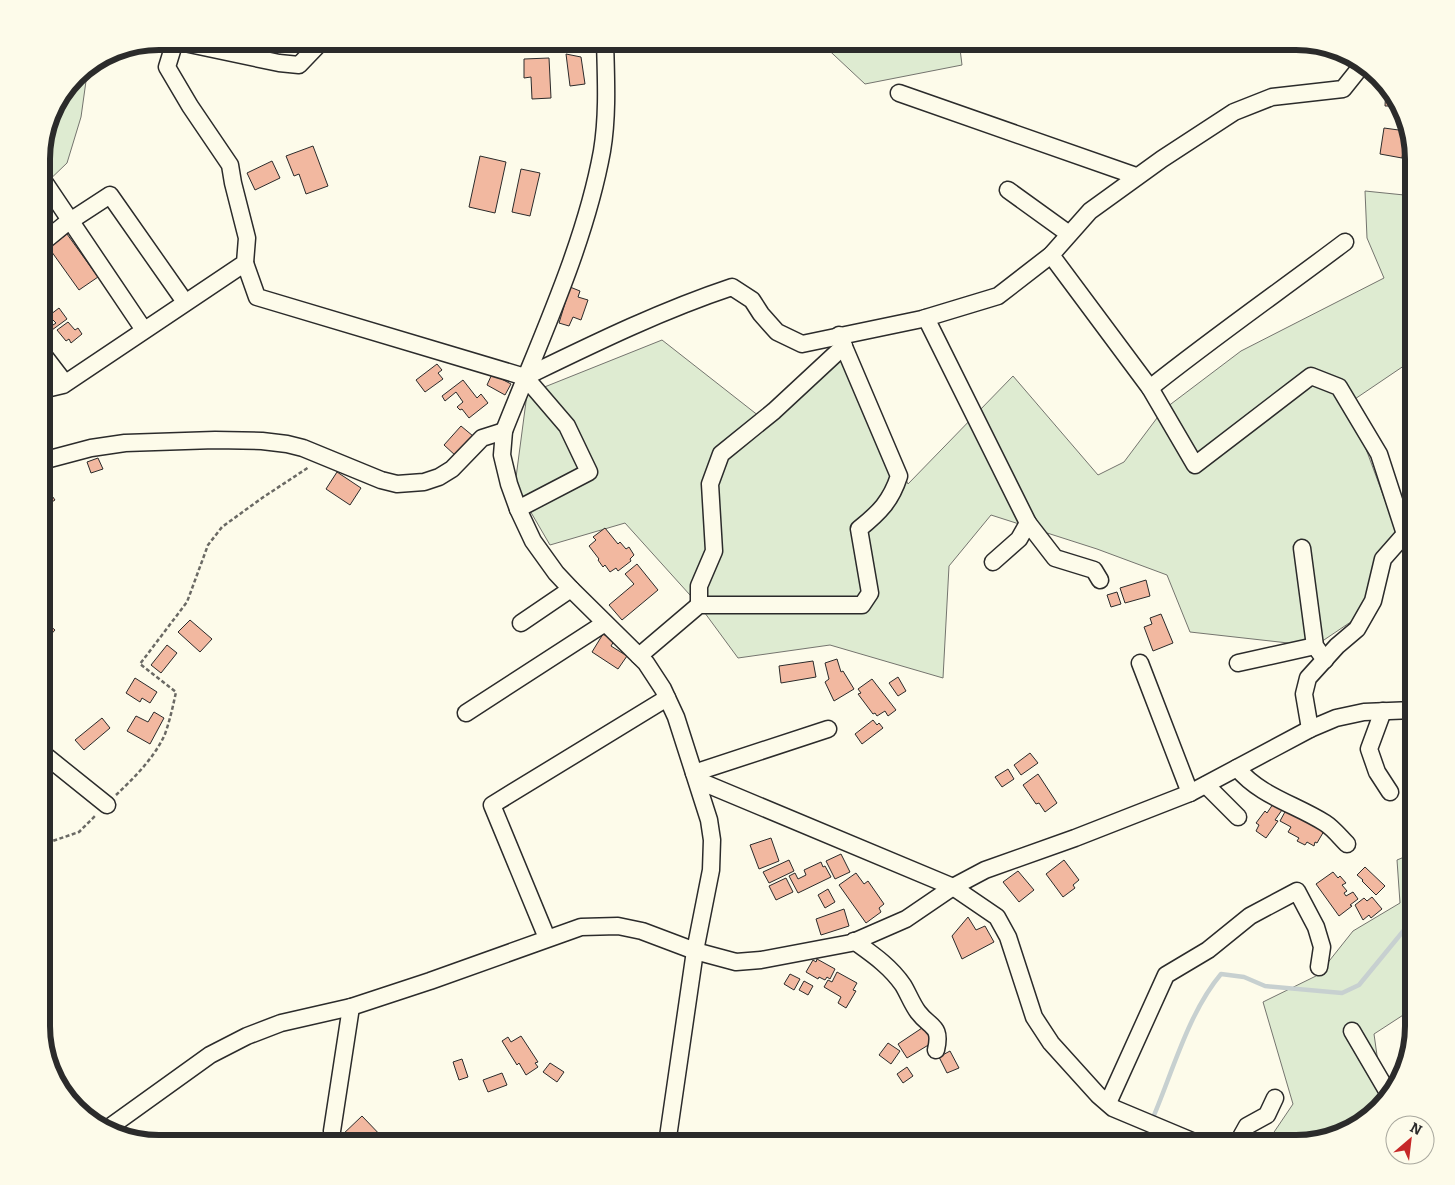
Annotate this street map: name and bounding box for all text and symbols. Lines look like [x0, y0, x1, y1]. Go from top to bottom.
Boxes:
north arrow [1385, 1115, 1435, 1165]
text: N [1407, 1119, 1425, 1139]

